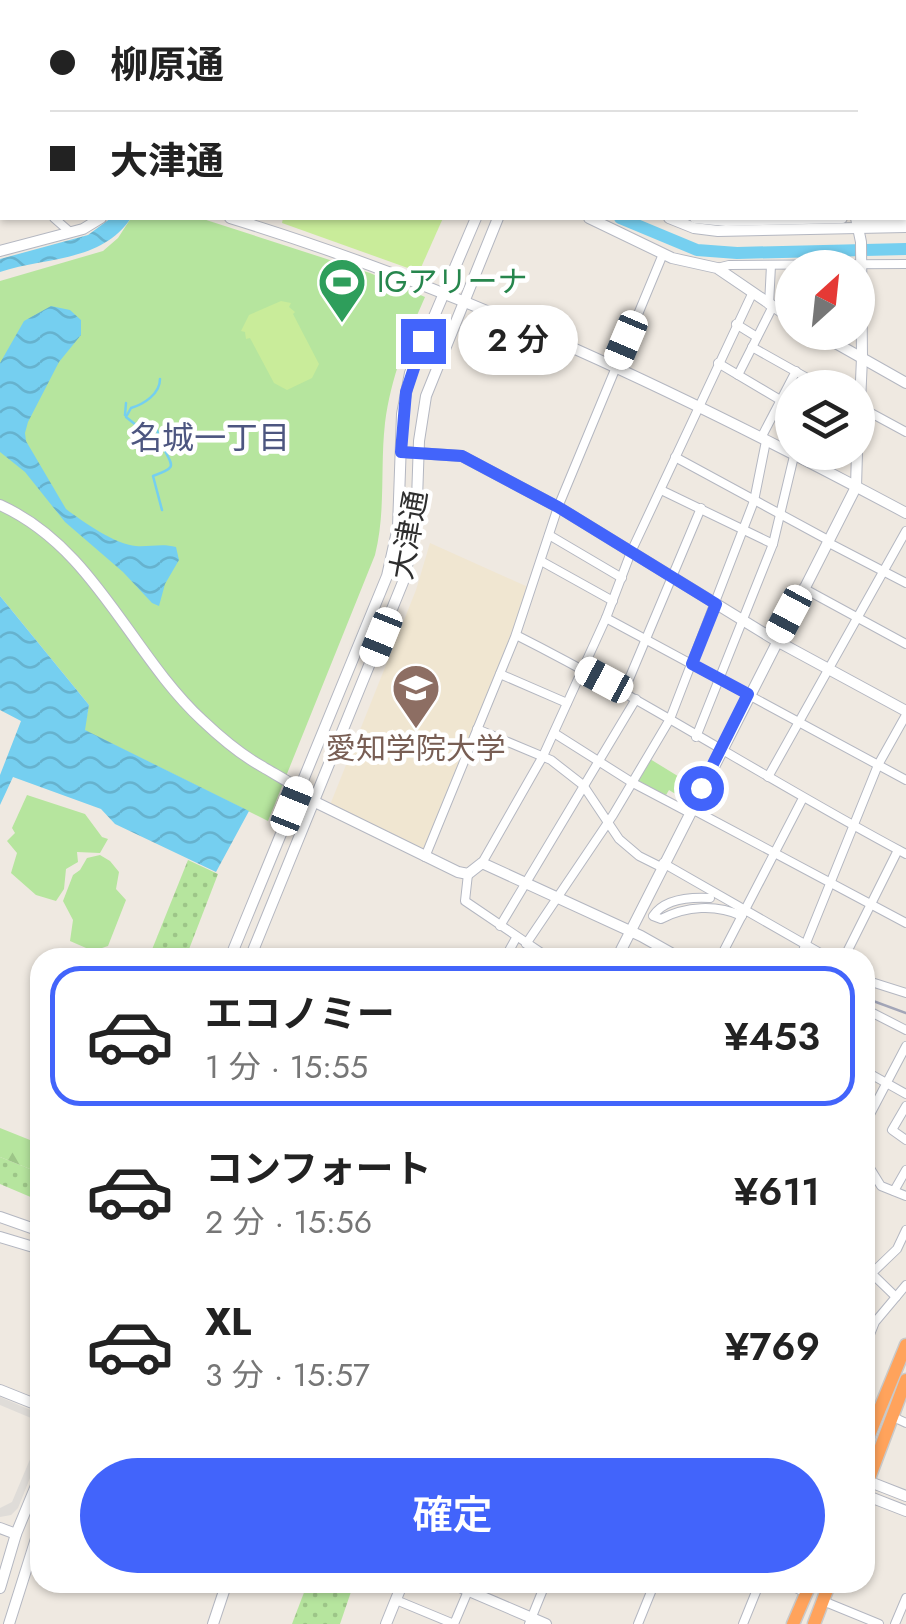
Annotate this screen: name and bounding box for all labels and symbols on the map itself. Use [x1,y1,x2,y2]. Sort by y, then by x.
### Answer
north arrow [775,250,875,350]
sports icon: IGアリーナ [316,256,368,324]
place label: IGアリーナ [377,260,528,303]
callout: 2 分 [458,306,578,376]
car [600,307,652,373]
route end [401,319,446,364]
district label: 名城一丁目 [130,415,290,461]
street label: 大津通 [380,487,437,583]
car [762,580,816,648]
car [356,604,406,670]
car [570,653,638,707]
school or university icon: 愛知学院大学 [390,662,442,730]
place label: 愛知学院大学 [326,727,506,770]
route start [679,766,724,811]
car [267,773,317,839]

